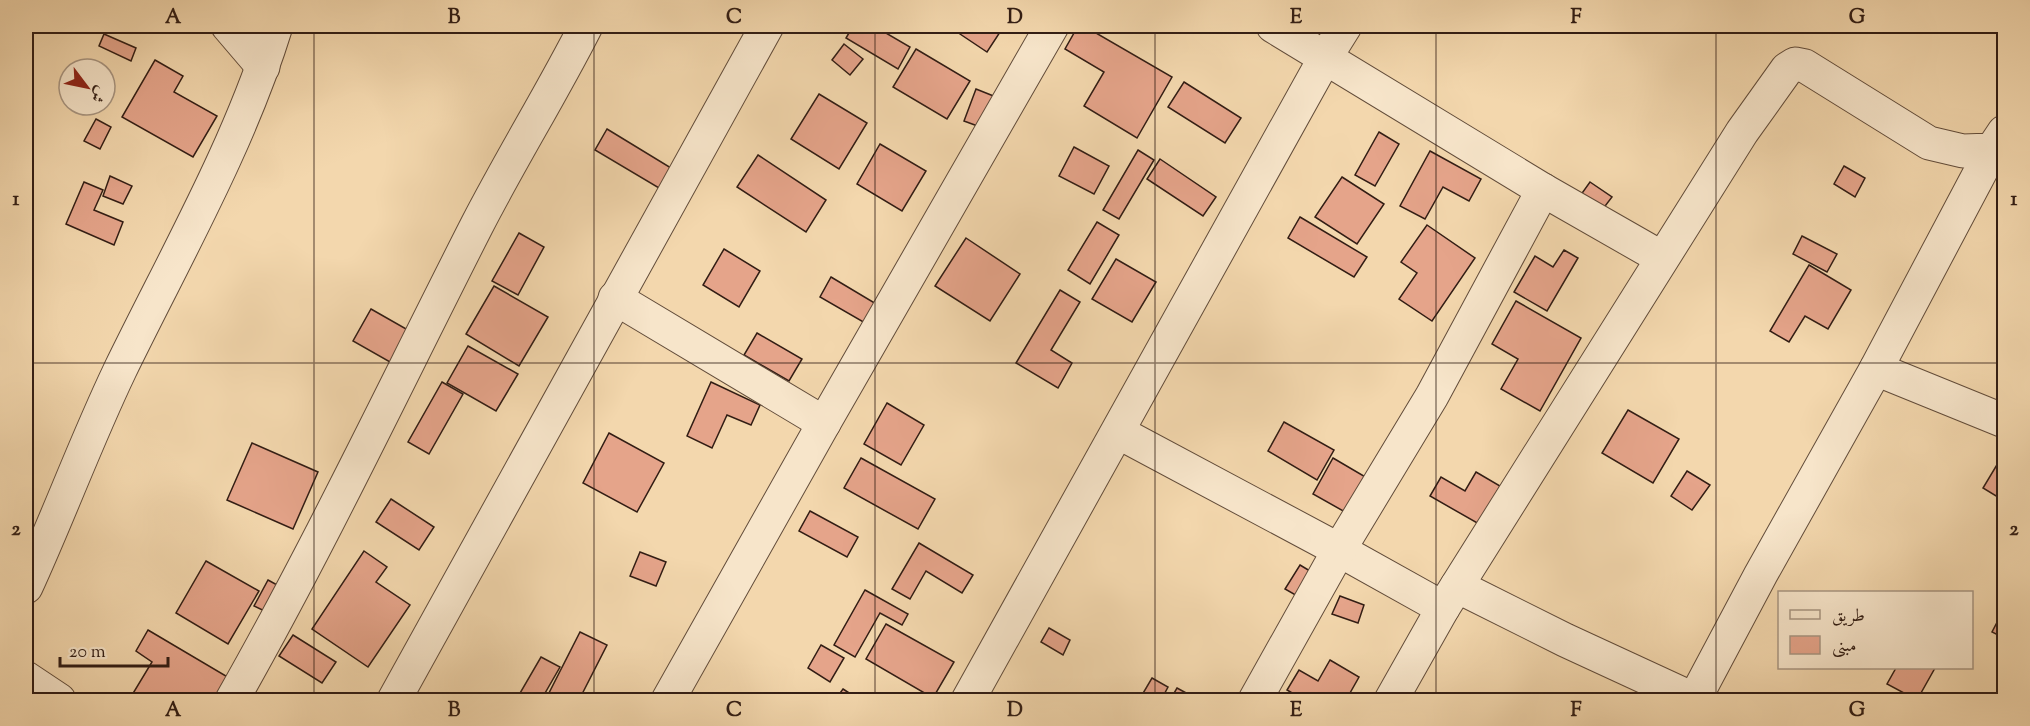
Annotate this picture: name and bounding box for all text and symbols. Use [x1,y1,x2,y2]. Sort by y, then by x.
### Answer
text: A [165,4,182,33]
text: B [448,4,461,33]
text: C [726,4,742,33]
text: D [1007,4,1023,33]
text: E [1290,4,1303,33]
text: F [1570,4,1582,33]
text: G [1849,4,1866,33]
north arrow [57,57,117,117]
text: ش [84,81,112,106]
text: 1 [13,186,20,215]
text: 1 [2011,186,2018,215]
text: 2 [11,516,21,545]
text: 2 [2009,516,2019,545]
legend [1778,591,1973,669]
text: طريق [1832,604,1865,630]
scale bar [60,630,168,668]
text: مبنى [1832,634,1857,660]
text: 20 m [69,640,106,666]
text: A [165,697,182,726]
text: B [448,697,461,726]
text: C [726,697,742,726]
text: D [1007,697,1023,726]
text: E [1290,697,1303,726]
text: F [1570,697,1582,726]
text: G [1849,697,1866,726]

